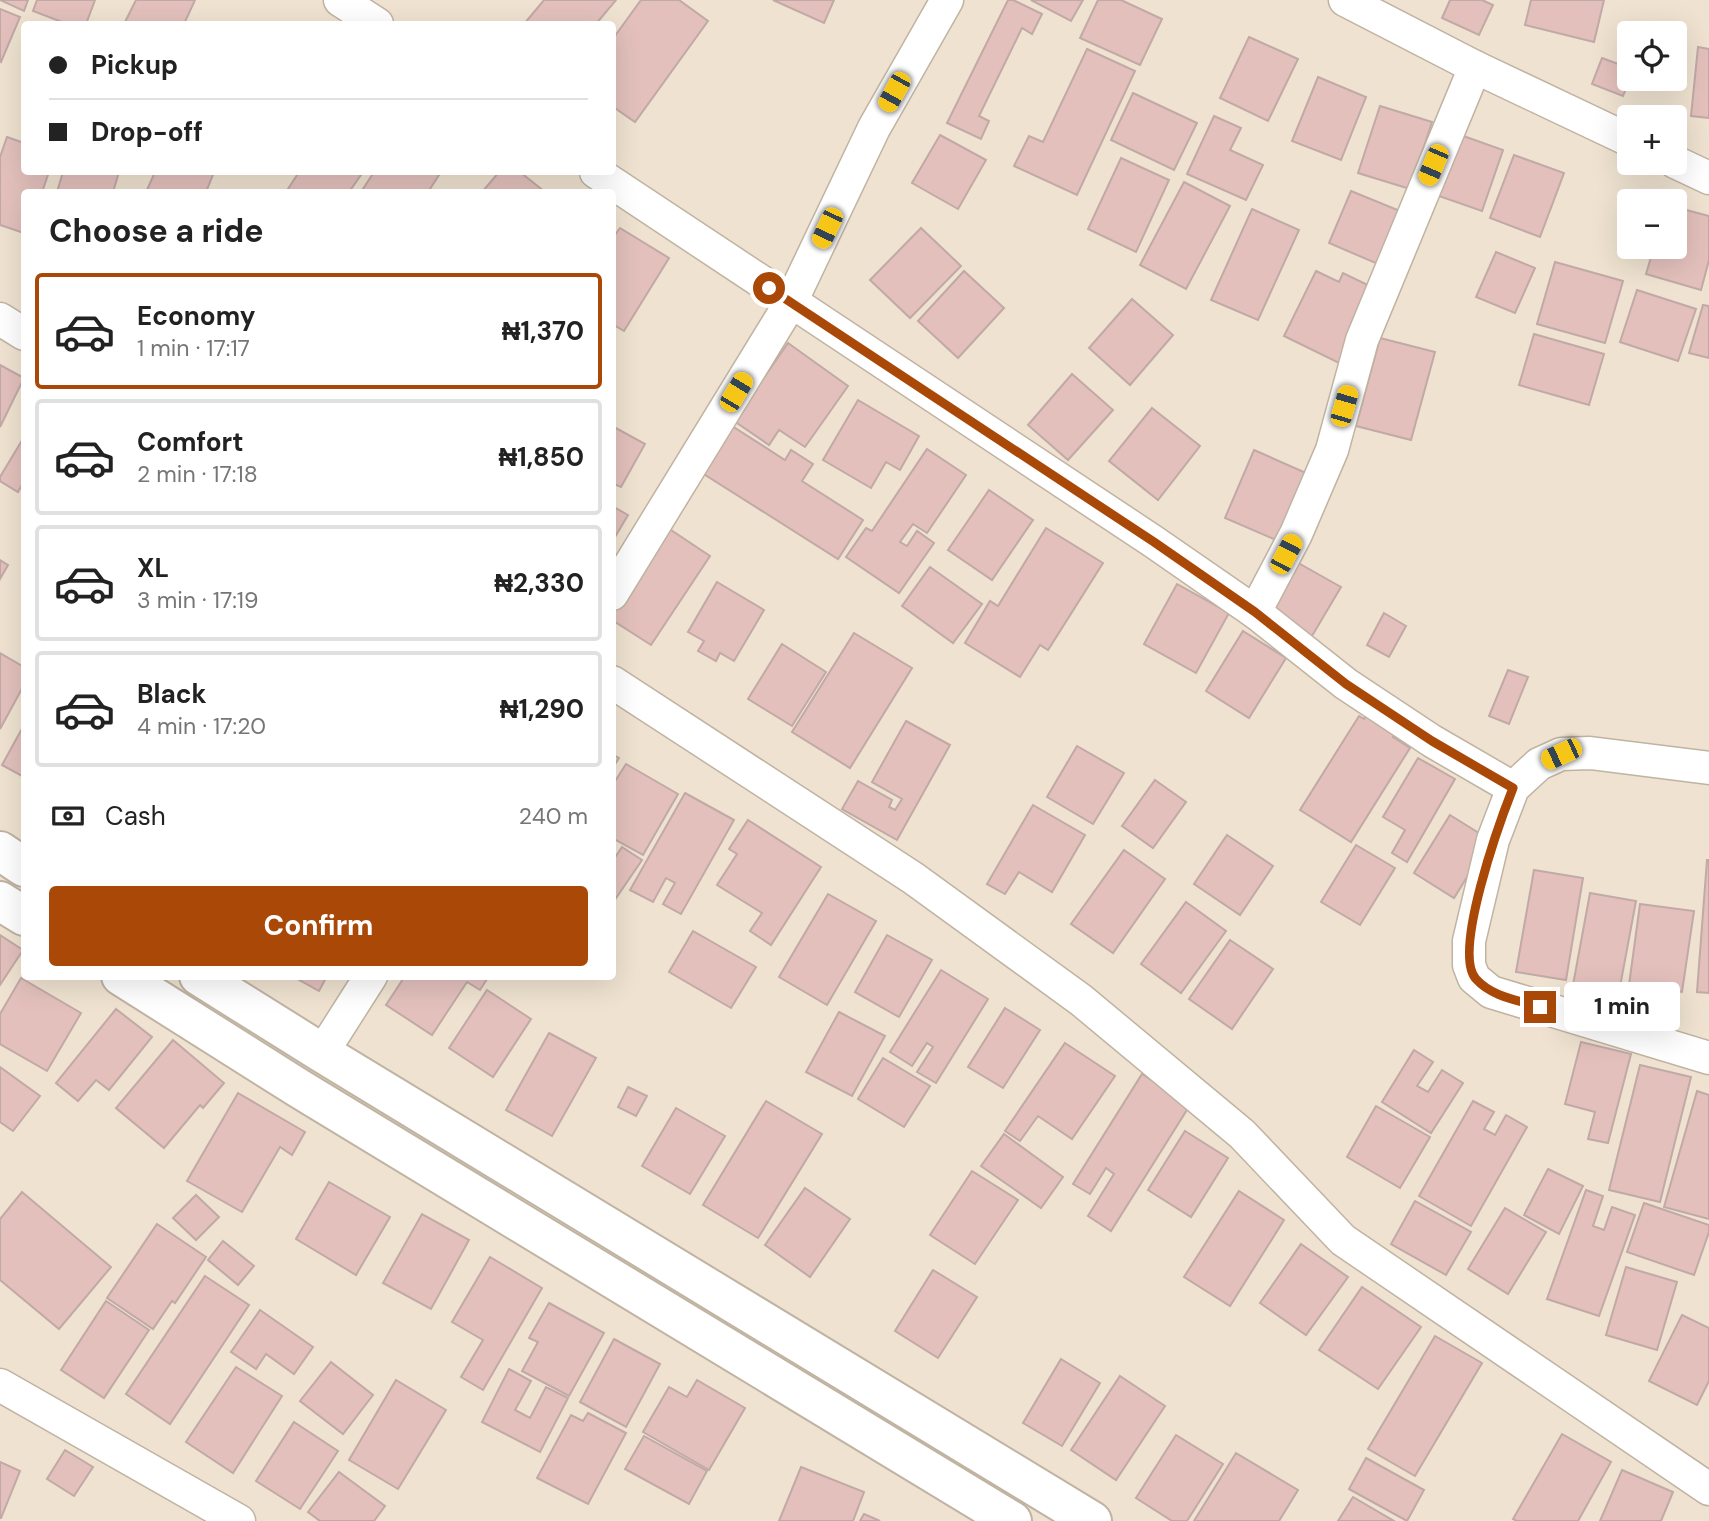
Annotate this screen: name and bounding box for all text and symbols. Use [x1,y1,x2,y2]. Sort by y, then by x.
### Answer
map controls [1617,21,1687,259]
button: locate [1617,21,1687,91]
text: Pickup [91,48,178,82]
car [875,69,914,115]
button: + [1617,105,1687,175]
text: Drop-off [91,115,203,149]
car [1416,142,1451,188]
button: − [1617,189,1687,259]
car [809,205,846,251]
text: Choose a ride [49,210,264,252]
route start [753,272,785,304]
text: Economy [137,299,255,333]
icon: car [53,300,116,363]
text: ₦1,370 [502,314,584,348]
text: 1 min · 17:17 [137,333,250,363]
car [717,369,756,415]
car [1329,383,1360,429]
text: Comfort [137,425,243,459]
icon: car [53,426,116,489]
text: ₦1,850 [498,440,584,474]
text: 2 min · 17:18 [137,459,258,489]
car [1267,531,1306,577]
text: XL [137,551,169,585]
icon: car [53,552,116,615]
text: ₦2,330 [494,566,584,600]
text: 3 min · 17:19 [137,585,258,615]
text: Black [137,677,207,711]
icon: car [53,678,116,741]
text: ₦1,290 [500,692,584,726]
text: 4 min · 17:20 [137,711,266,741]
car [1538,736,1585,772]
icon: cash [49,797,87,835]
text: Cash [105,799,166,833]
text: 240 m [519,801,588,831]
button: Confirm [49,886,588,966]
callout: 1 min [1564,982,1680,1032]
route end [1524,991,1556,1023]
text: 1 min [1594,991,1650,1021]

